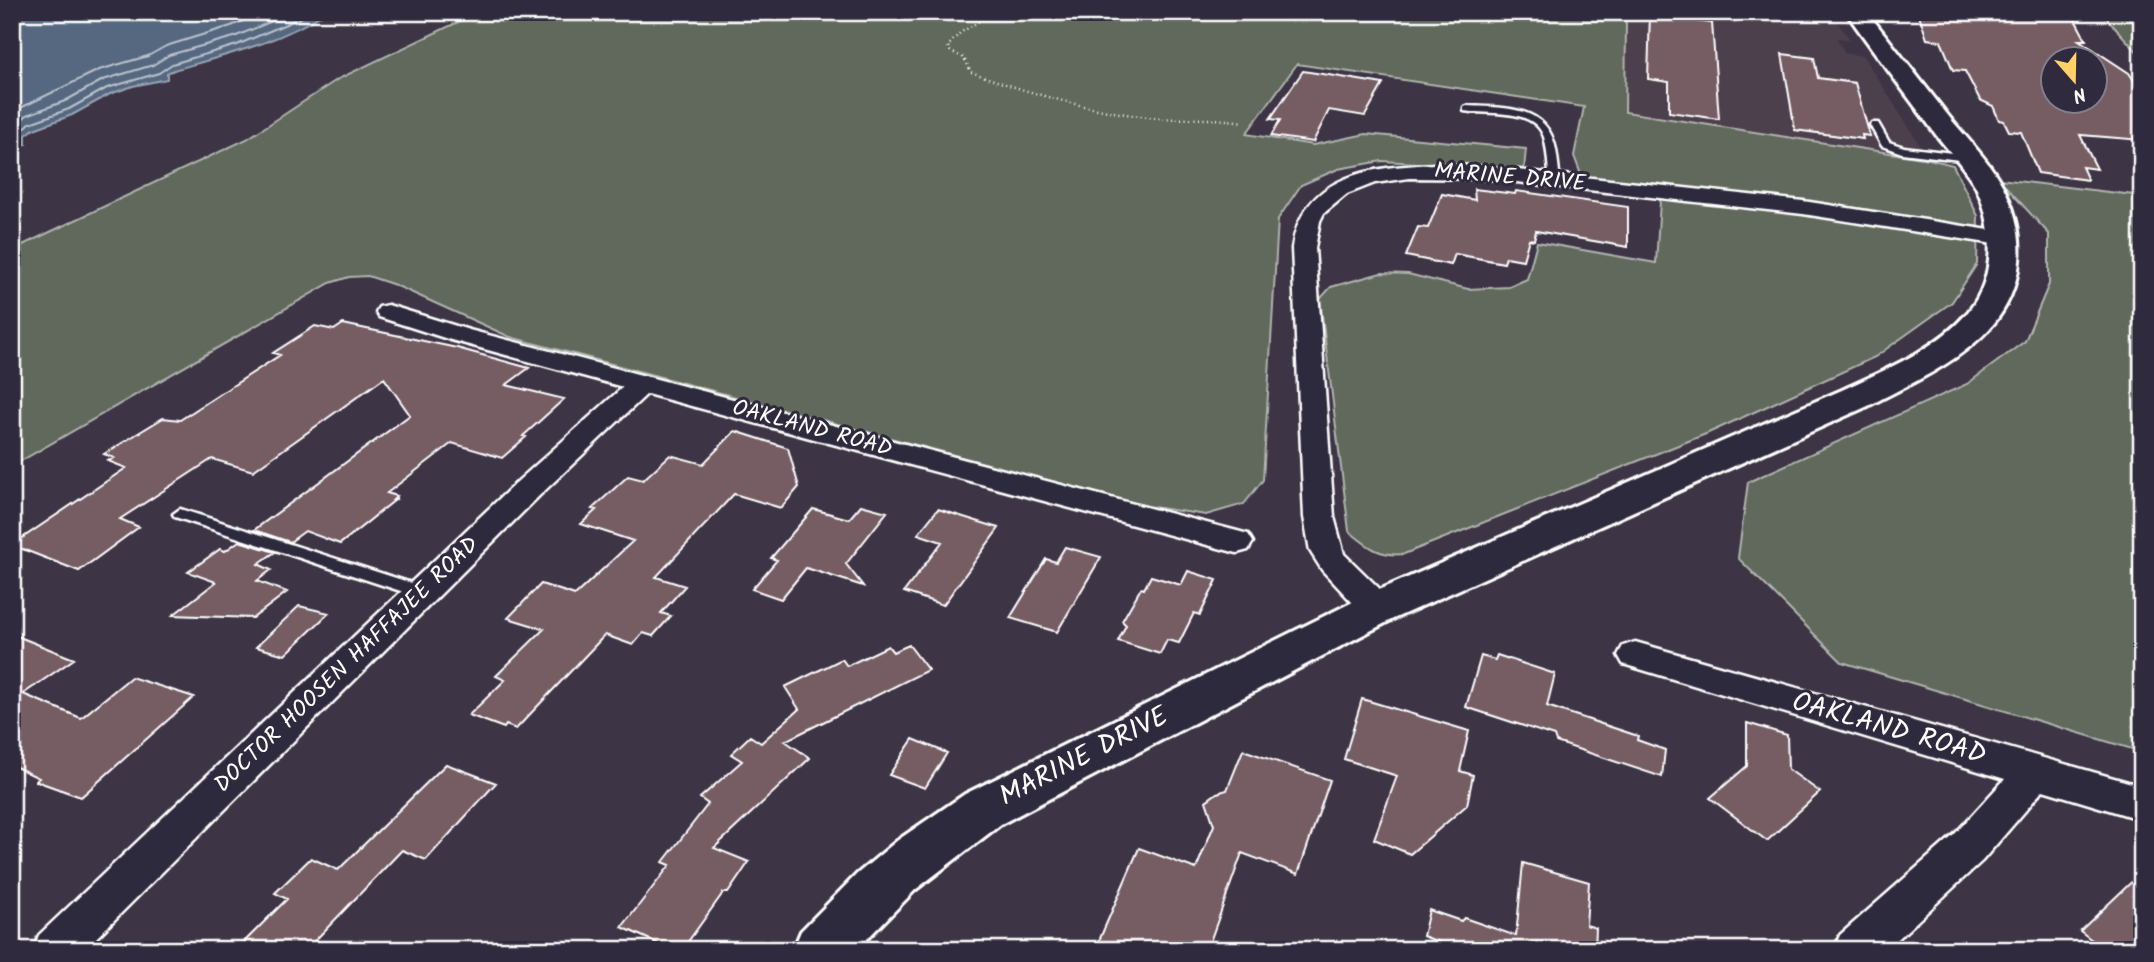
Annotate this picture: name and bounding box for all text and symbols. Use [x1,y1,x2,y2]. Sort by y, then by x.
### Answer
north arrow [2038,46,2108,116]
text: N [2068,78,2090,110]
street label: MARINE DRIVE [1433,153,1588,203]
street label: OAKLAND ROAD [728,390,896,468]
street label: DOCTOR HOOSEN HAFFAJEE ROAD [206,528,488,802]
street label: OAKLAND ROAD [1787,680,1991,778]
street label: MARINE DRIVE [991,695,1177,819]

